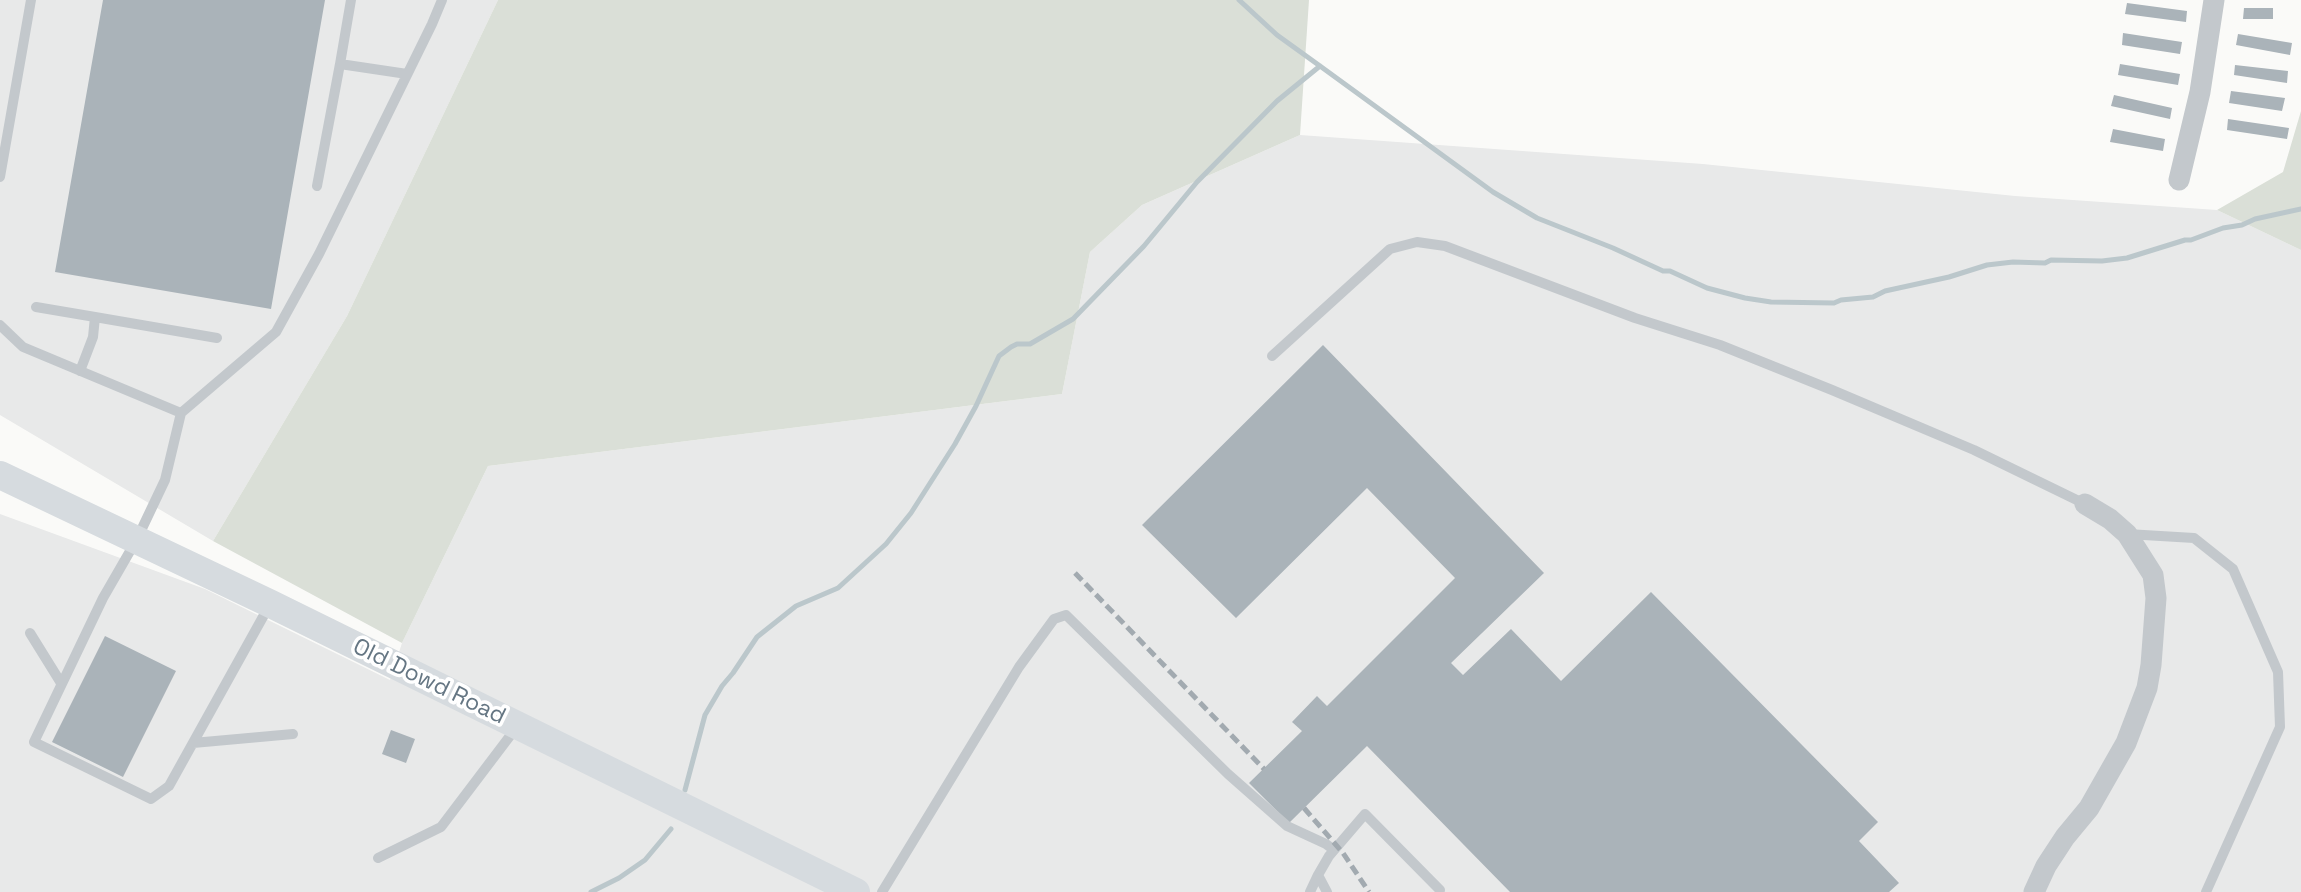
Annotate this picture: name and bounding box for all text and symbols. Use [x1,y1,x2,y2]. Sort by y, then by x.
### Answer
street label: Old Dowd Road [348,633,510,731]

